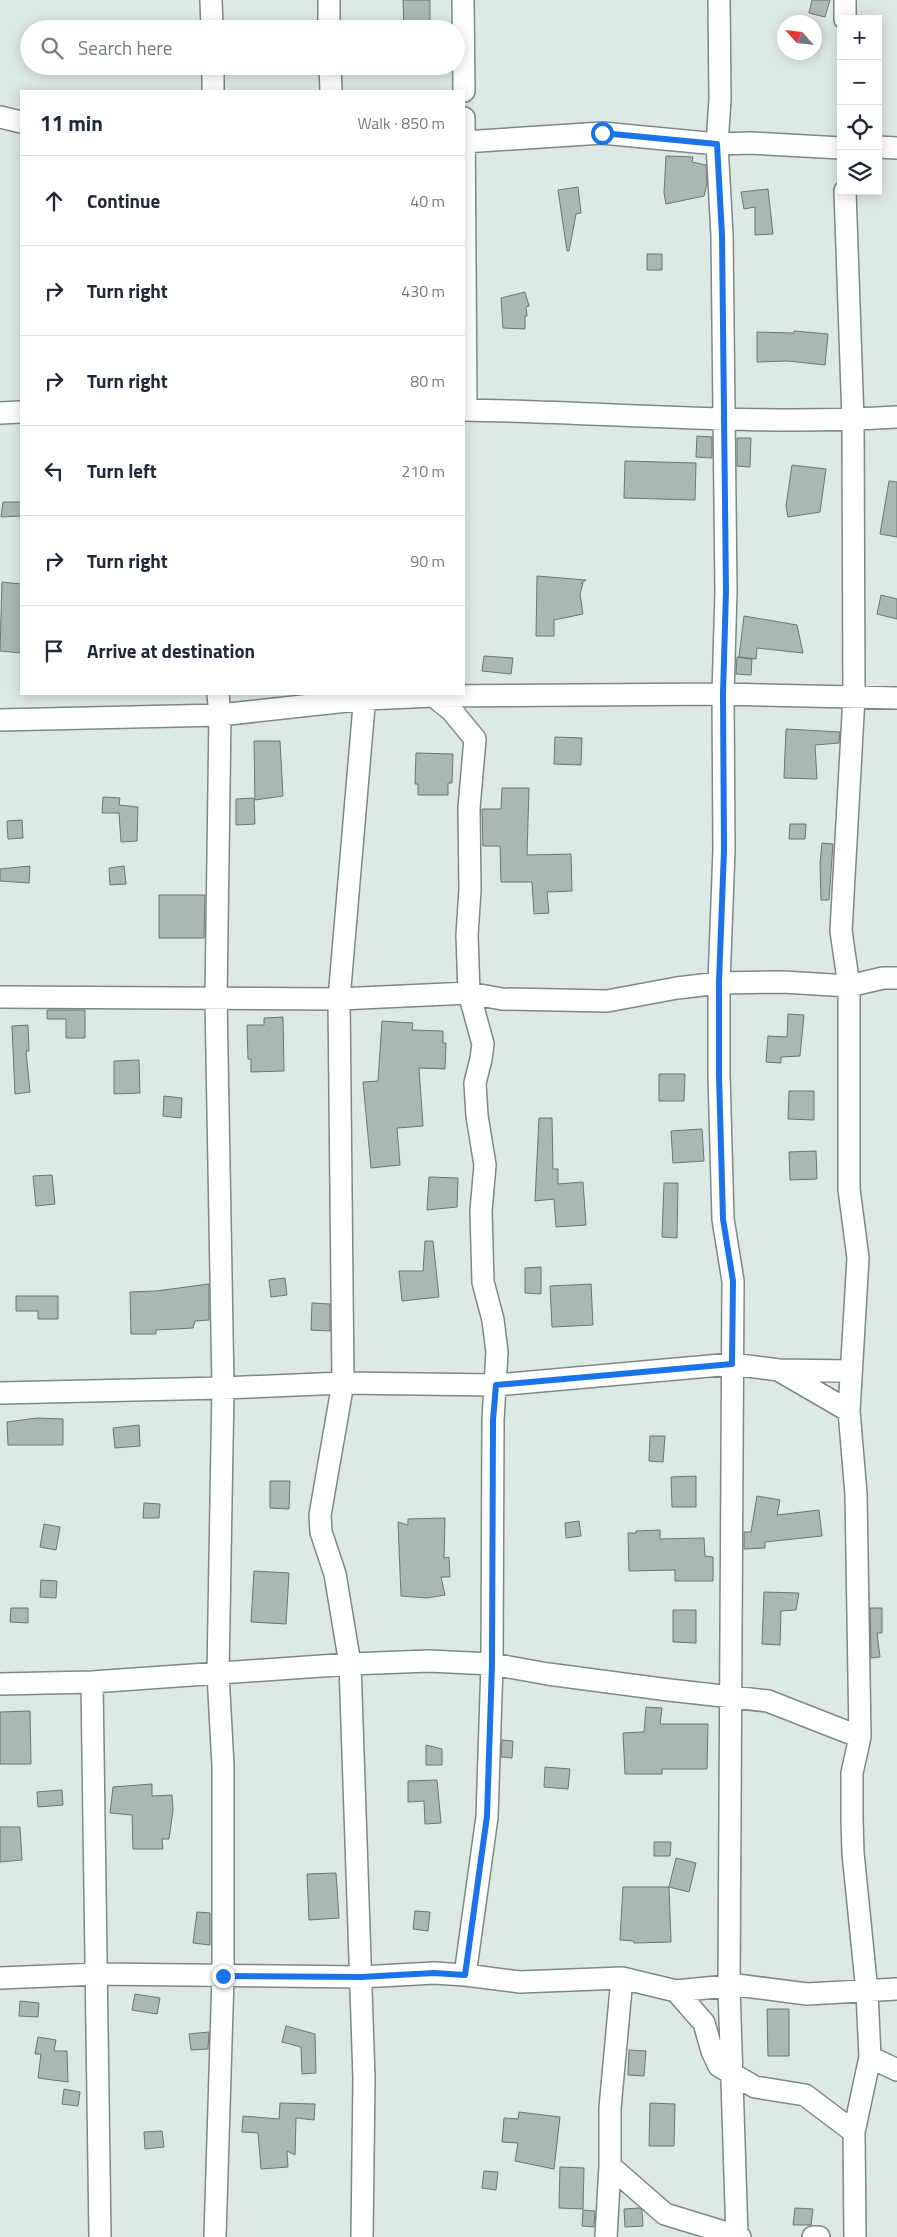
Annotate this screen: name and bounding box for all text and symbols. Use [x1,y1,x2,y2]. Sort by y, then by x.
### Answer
north arrow [777,15,822,60]
map controls [837,15,882,195]
button: + [837,15,882,60]
search box [20,20,465,75]
text: Search here [78,33,172,62]
icon: search [38,34,66,62]
button: − [837,60,882,105]
button: locate [837,105,882,150]
text: 11 min [40,107,103,139]
text: Walk · 850 m [357,111,445,135]
route start [591,122,614,145]
button: layers [837,150,882,195]
text: Continue [87,186,160,215]
icon: ahead [40,187,68,215]
text: 40 m [410,189,445,213]
text: Turn right [87,276,168,305]
icon: right [40,277,68,305]
text: 430 m [401,279,445,303]
text: Turn right [87,366,168,395]
icon: right [40,367,68,395]
text: 80 m [410,369,445,393]
text: Turn left [87,456,157,485]
icon: left [40,457,68,485]
text: 210 m [401,459,445,483]
text: Turn right [87,546,168,575]
icon: right [40,547,68,575]
text: 90 m [410,549,445,573]
text: Arrive at destination [87,636,255,665]
icon: arrive [40,637,68,665]
route end [212,1965,235,1988]

